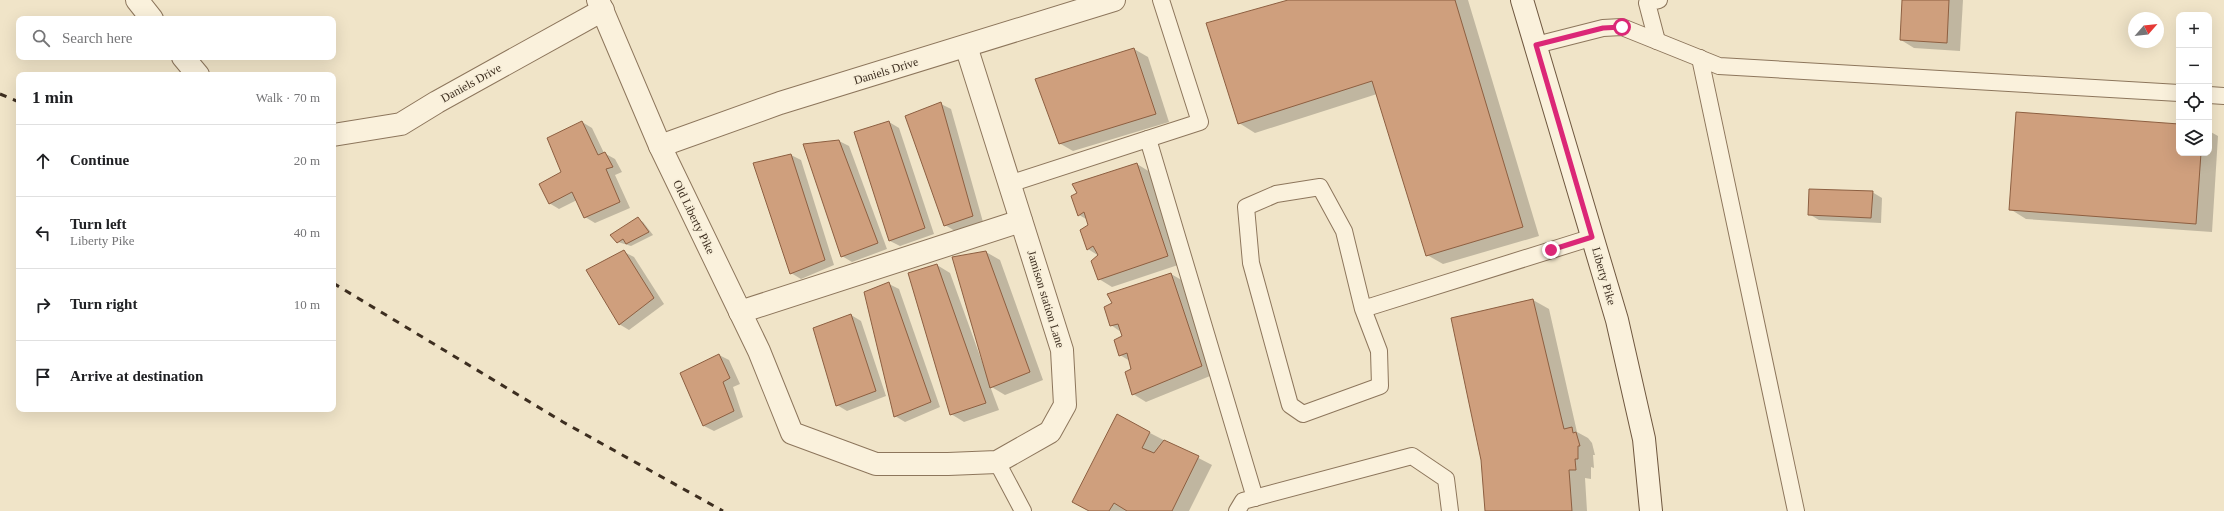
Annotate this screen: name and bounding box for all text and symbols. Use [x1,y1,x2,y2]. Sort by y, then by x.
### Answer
north arrow [2128,12,2164,48]
map controls [2176,12,2212,156]
button: + [2176,12,2212,48]
search box [16,16,336,60]
route start [1613,18,1631,36]
icon: search [30,27,52,49]
text: Search here [62,30,132,46]
button: − [2176,48,2212,84]
street label: Daniels Drive [852,55,920,87]
street label: Daniels Drive [438,61,504,105]
button: locate [2176,84,2212,120]
text: 1 min [32,88,73,107]
text: Walk · 70 m [256,90,320,105]
button: layers [2176,120,2212,156]
icon: ahead [32,150,54,172]
text: Continue [70,152,129,168]
text: 20 m [294,153,320,168]
street label: Old Liberty Pike [670,178,718,256]
text: Turn left [70,216,127,232]
icon: left [32,222,54,244]
text: 40 m [294,225,320,240]
text: Liberty Pike [70,233,135,248]
route end [1542,241,1560,259]
street label: Liberty Pike [1589,245,1619,307]
street label: Jamison station Lane [1024,249,1068,349]
icon: right [32,294,54,316]
text: Turn right [70,296,137,312]
text: 10 m [294,297,320,312]
icon: arrive [32,366,54,388]
text: Arrive at destination [70,368,203,384]

